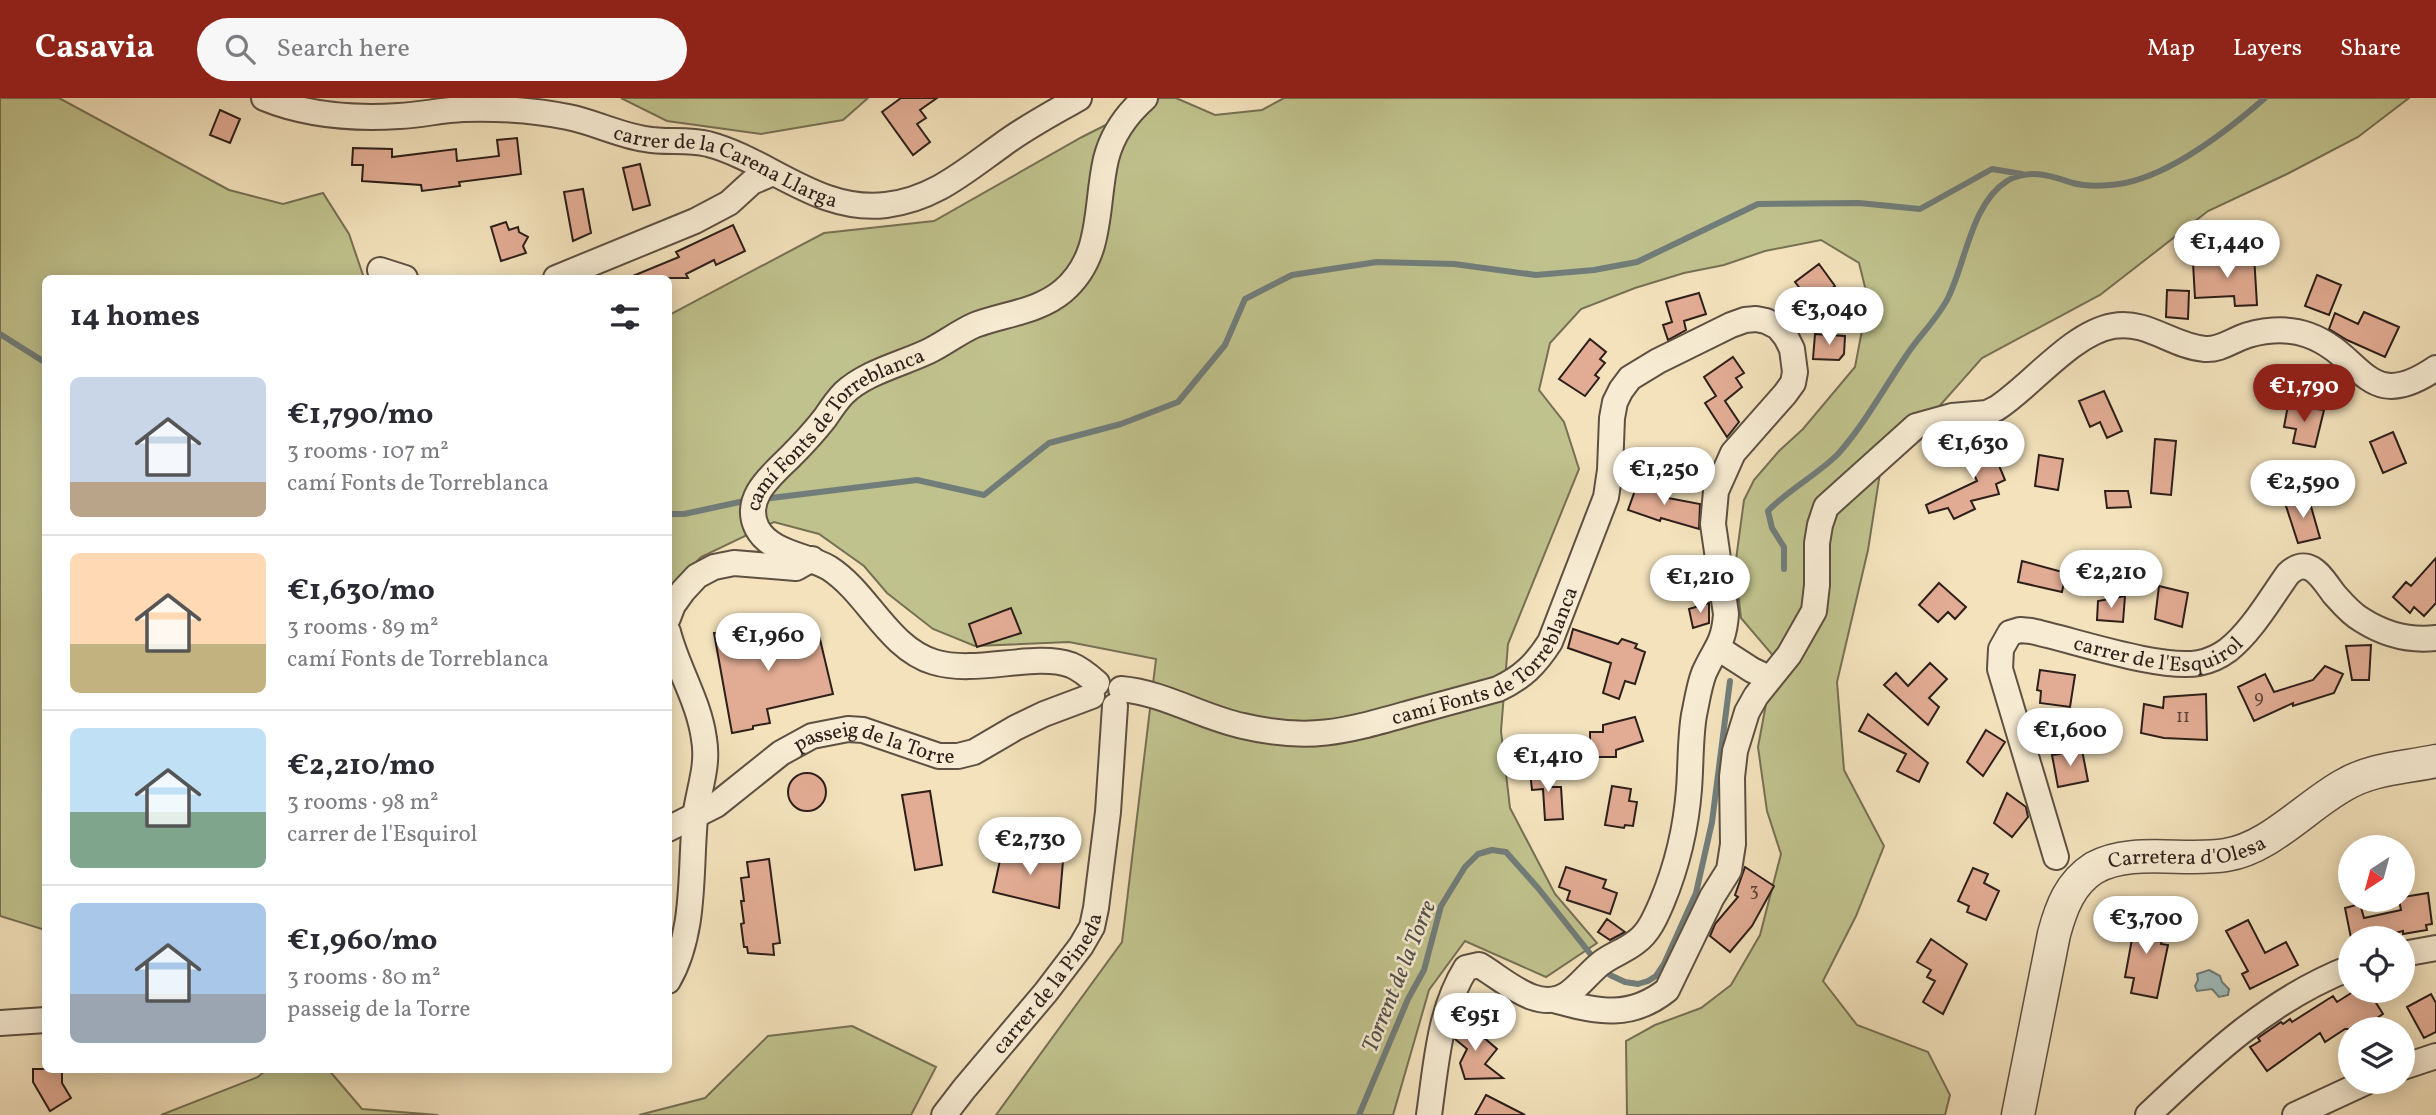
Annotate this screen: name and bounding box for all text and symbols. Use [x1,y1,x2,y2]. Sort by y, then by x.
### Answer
search box [197,18,687,81]
text: Casavia [35,26,155,72]
icon: search [221,30,259,68]
text: Search here [277,31,410,67]
text: Map [2147,32,2195,66]
text: Layers [2233,32,2302,66]
text: Share [2340,32,2401,66]
street label: carrer de la Carena Llarga [610,119,841,216]
pin: €1,440 [2170,220,2284,280]
text: €1,440 [2190,227,2264,259]
pin: €3,040 [1772,288,1886,347]
text: €3,040 [1791,294,1867,326]
text: 14 homes [70,296,200,338]
icon: filters [606,298,644,336]
street label: camí Fonts de Torreblanca [740,342,929,513]
pin: €1,790 [2247,364,2361,424]
text: €1,790 [2269,371,2339,403]
text: €1,790/mo [287,394,433,436]
icon: home [126,405,210,489]
pin: €1,630 [1916,422,2030,481]
text: €1,630 [1938,428,2008,460]
text: 3 rooms · 107 m² [287,436,449,468]
pin: €1,250 [1607,448,1721,507]
text: €1,250 [1629,454,1699,486]
pin: €2,590 [2246,460,2360,520]
text: €2,590 [2266,467,2340,499]
text: camí Fonts de Torreblanca [287,468,549,500]
pin: €2,210 [2054,550,2168,610]
pin: €1,210 [1643,556,1757,615]
text: €2,210 [2076,557,2146,589]
text: €1,210 [1666,562,1734,594]
text: €1,630/mo [287,570,435,612]
icon: home [126,581,210,665]
street label: camí Fonts de Torreblanca [1388,583,1586,734]
text: 3 rooms · 89 m² [287,612,439,644]
pin: €1,960 [711,614,825,673]
street label: carrer de l'Esquirol [2068,619,2242,651]
text: €1,960 [732,620,804,652]
text: carrer de l'Esquirol [2070,630,2250,680]
text: camí Fonts de Torreblanca [287,644,549,676]
house number: 9 [2254,686,2264,711]
house number: 11 [2176,705,2190,730]
pin: €1,600 [2013,708,2127,768]
text: €1,600 [2033,715,2107,747]
street label: passeig de la Torre [788,716,955,772]
pin: €1,410 [1491,734,1605,794]
text: €1,410 [1513,741,1583,773]
text: €2,210/mo [287,745,435,787]
icon: home [126,756,210,840]
text: 3 rooms · 98 m² [287,787,439,819]
pin: €2,730 [973,818,1087,877]
text: carrer de l'Esquirol [287,819,477,851]
text: €2,730 [994,824,1066,856]
street label: Carretera d'Olesa [2105,829,2272,877]
north arrow [2338,835,2415,912]
map controls [2338,835,2415,1094]
house number: 3 [1749,879,1759,904]
water label: Torrent de la Torre [1355,895,1445,1058]
pin: €3,700 [2089,896,2203,956]
text: €3,700 [2109,903,2183,935]
street label: carrer de la Pineda [986,911,1111,1061]
text: €1,960/mo [287,920,437,962]
button: locate [2338,926,2415,1003]
icon: home [126,931,210,1015]
text: 3 rooms · 80 m² [287,962,440,994]
pin: €951 [1434,993,1516,1053]
text: passeig de la Torre [287,994,470,1026]
text: €951 [1450,1000,1500,1032]
button: layers [2338,1017,2415,1094]

